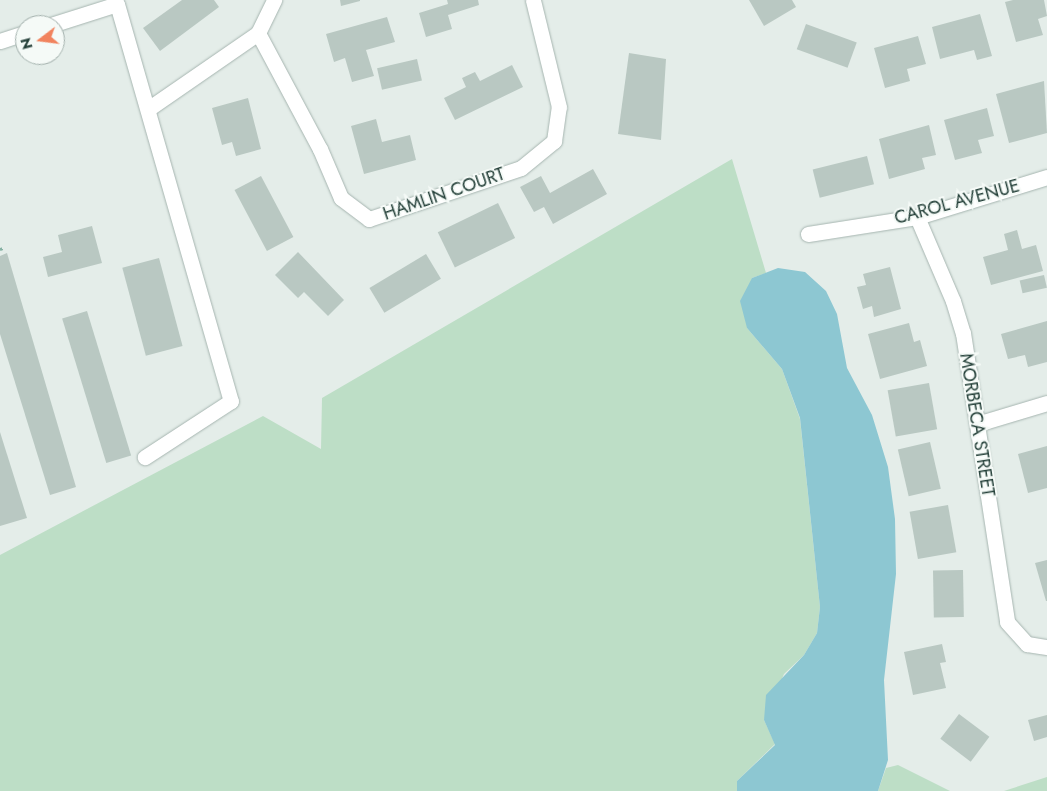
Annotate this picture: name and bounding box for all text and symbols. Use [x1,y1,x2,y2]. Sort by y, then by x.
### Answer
north arrow [15,15,65,65]
text: N [15,36,38,52]
street label: HAMLIN COURT [380,163,508,225]
street label: CAROL AVENUE [892,175,1022,229]
street label: MORBECA STREET [955,352,999,498]

